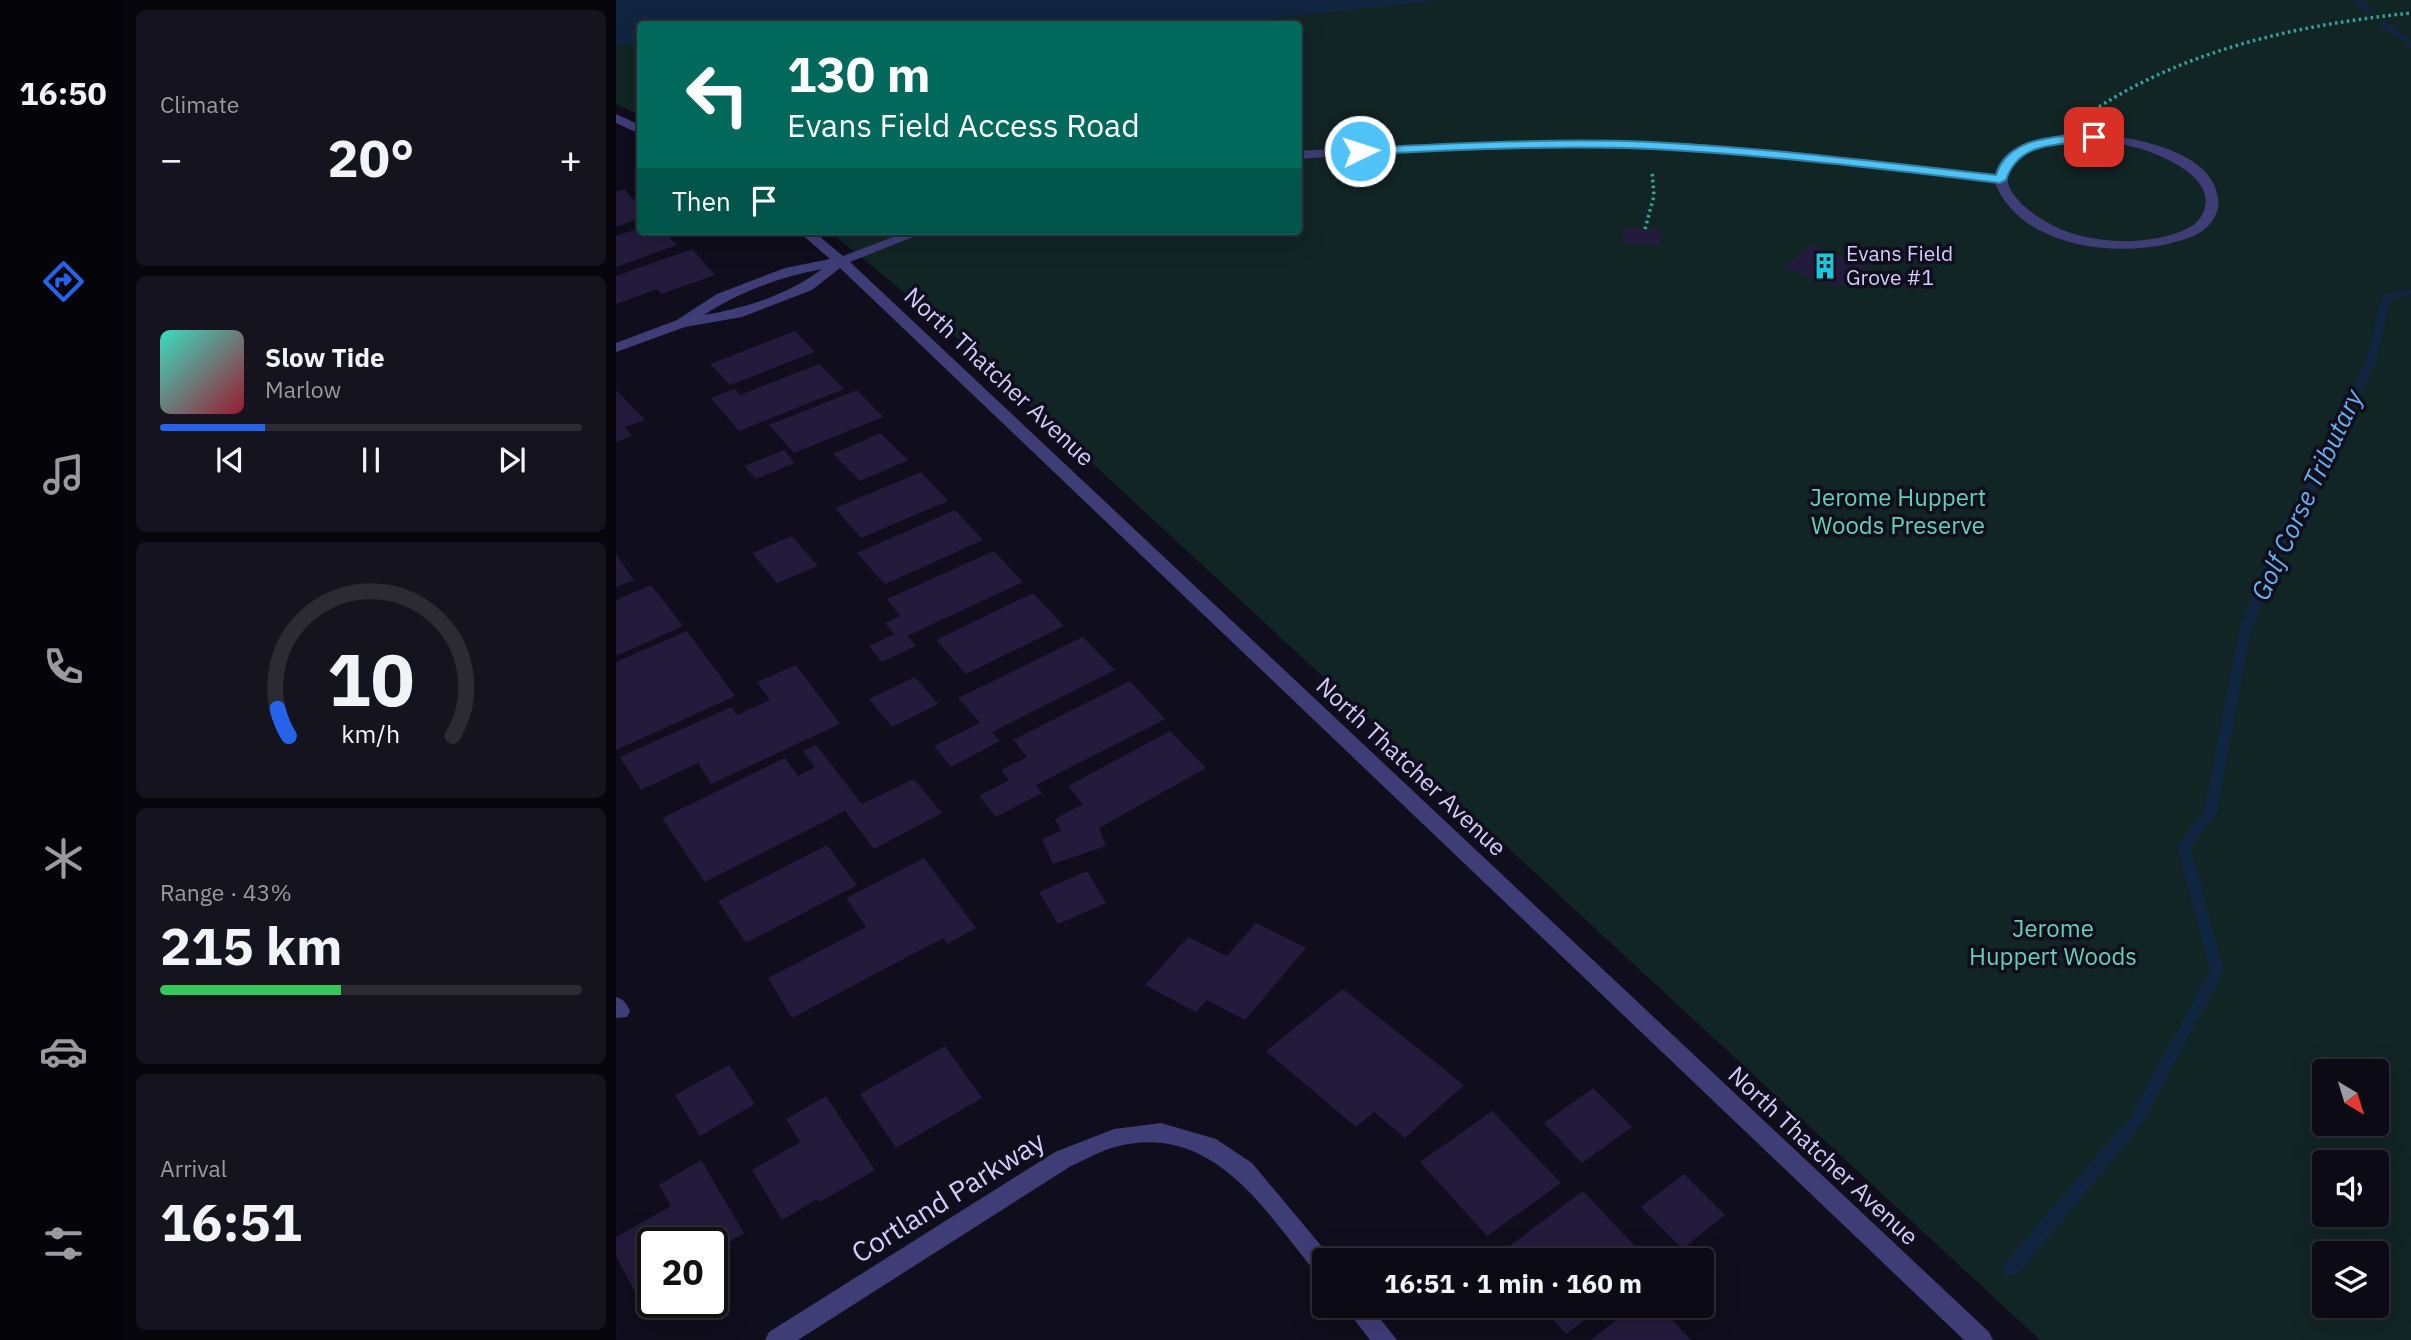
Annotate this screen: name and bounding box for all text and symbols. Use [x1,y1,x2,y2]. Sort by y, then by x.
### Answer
text: 130 m [787,42,931,105]
icon: left [672,49,763,140]
text: 16:50 [19,72,107,114]
text: Climate [160,89,239,119]
text: Evans Field Access Road [787,104,1140,146]
pin [2064,107,2124,167]
position arrow [1323,114,1397,188]
icon: arrive [2075,118,2113,156]
text: 20° [328,124,414,191]
text: − [160,134,183,183]
text: + [559,134,582,183]
icon: arrive [745,182,783,220]
text: Then [672,184,731,218]
place label: Evans Field Grove #1 [1846,239,1953,291]
building icon: Evans Field Grove #1 [1810,251,1840,281]
icon: directions [39,257,88,306]
street label: North Thatcher Avenue [898,280,1102,473]
text: Slow Tide [265,340,385,374]
text: Marlow [265,374,341,404]
water label: Golf Corse Tributary [2242,383,2370,605]
icon: previous [211,441,249,479]
icon: pause [352,441,390,479]
icon: next [493,441,531,479]
icon: music [39,450,88,499]
park label: Jerome Huppert Woods Preserve [1810,481,1986,541]
text: 10 [327,631,415,726]
icon: phone [39,642,88,691]
street label: North Thatcher Avenue [1310,670,1514,863]
text: km/h [342,717,400,750]
icon: climate [39,834,88,883]
text: Range · 43% [160,877,292,907]
text: 215 km [160,912,342,979]
park label: Jerome Huppert Woods [1969,912,2137,972]
icon: car [39,1027,88,1076]
street label: North Thatcher Avenue [1722,1059,1926,1252]
north arrow [2312,1059,2389,1136]
map controls [2312,1059,2389,1318]
street label: Cortland Parkway [844,1122,1051,1271]
button: sound [2312,1150,2389,1227]
text: Arrival [160,1153,227,1183]
text: 16:51 [160,1188,302,1255]
icon: filters [39,1219,88,1268]
speed limit sign: 20 [637,1227,728,1318]
button: layers [2312,1241,2389,1318]
text: 16:51 · 1 min · 160 m [1384,1266,1642,1300]

